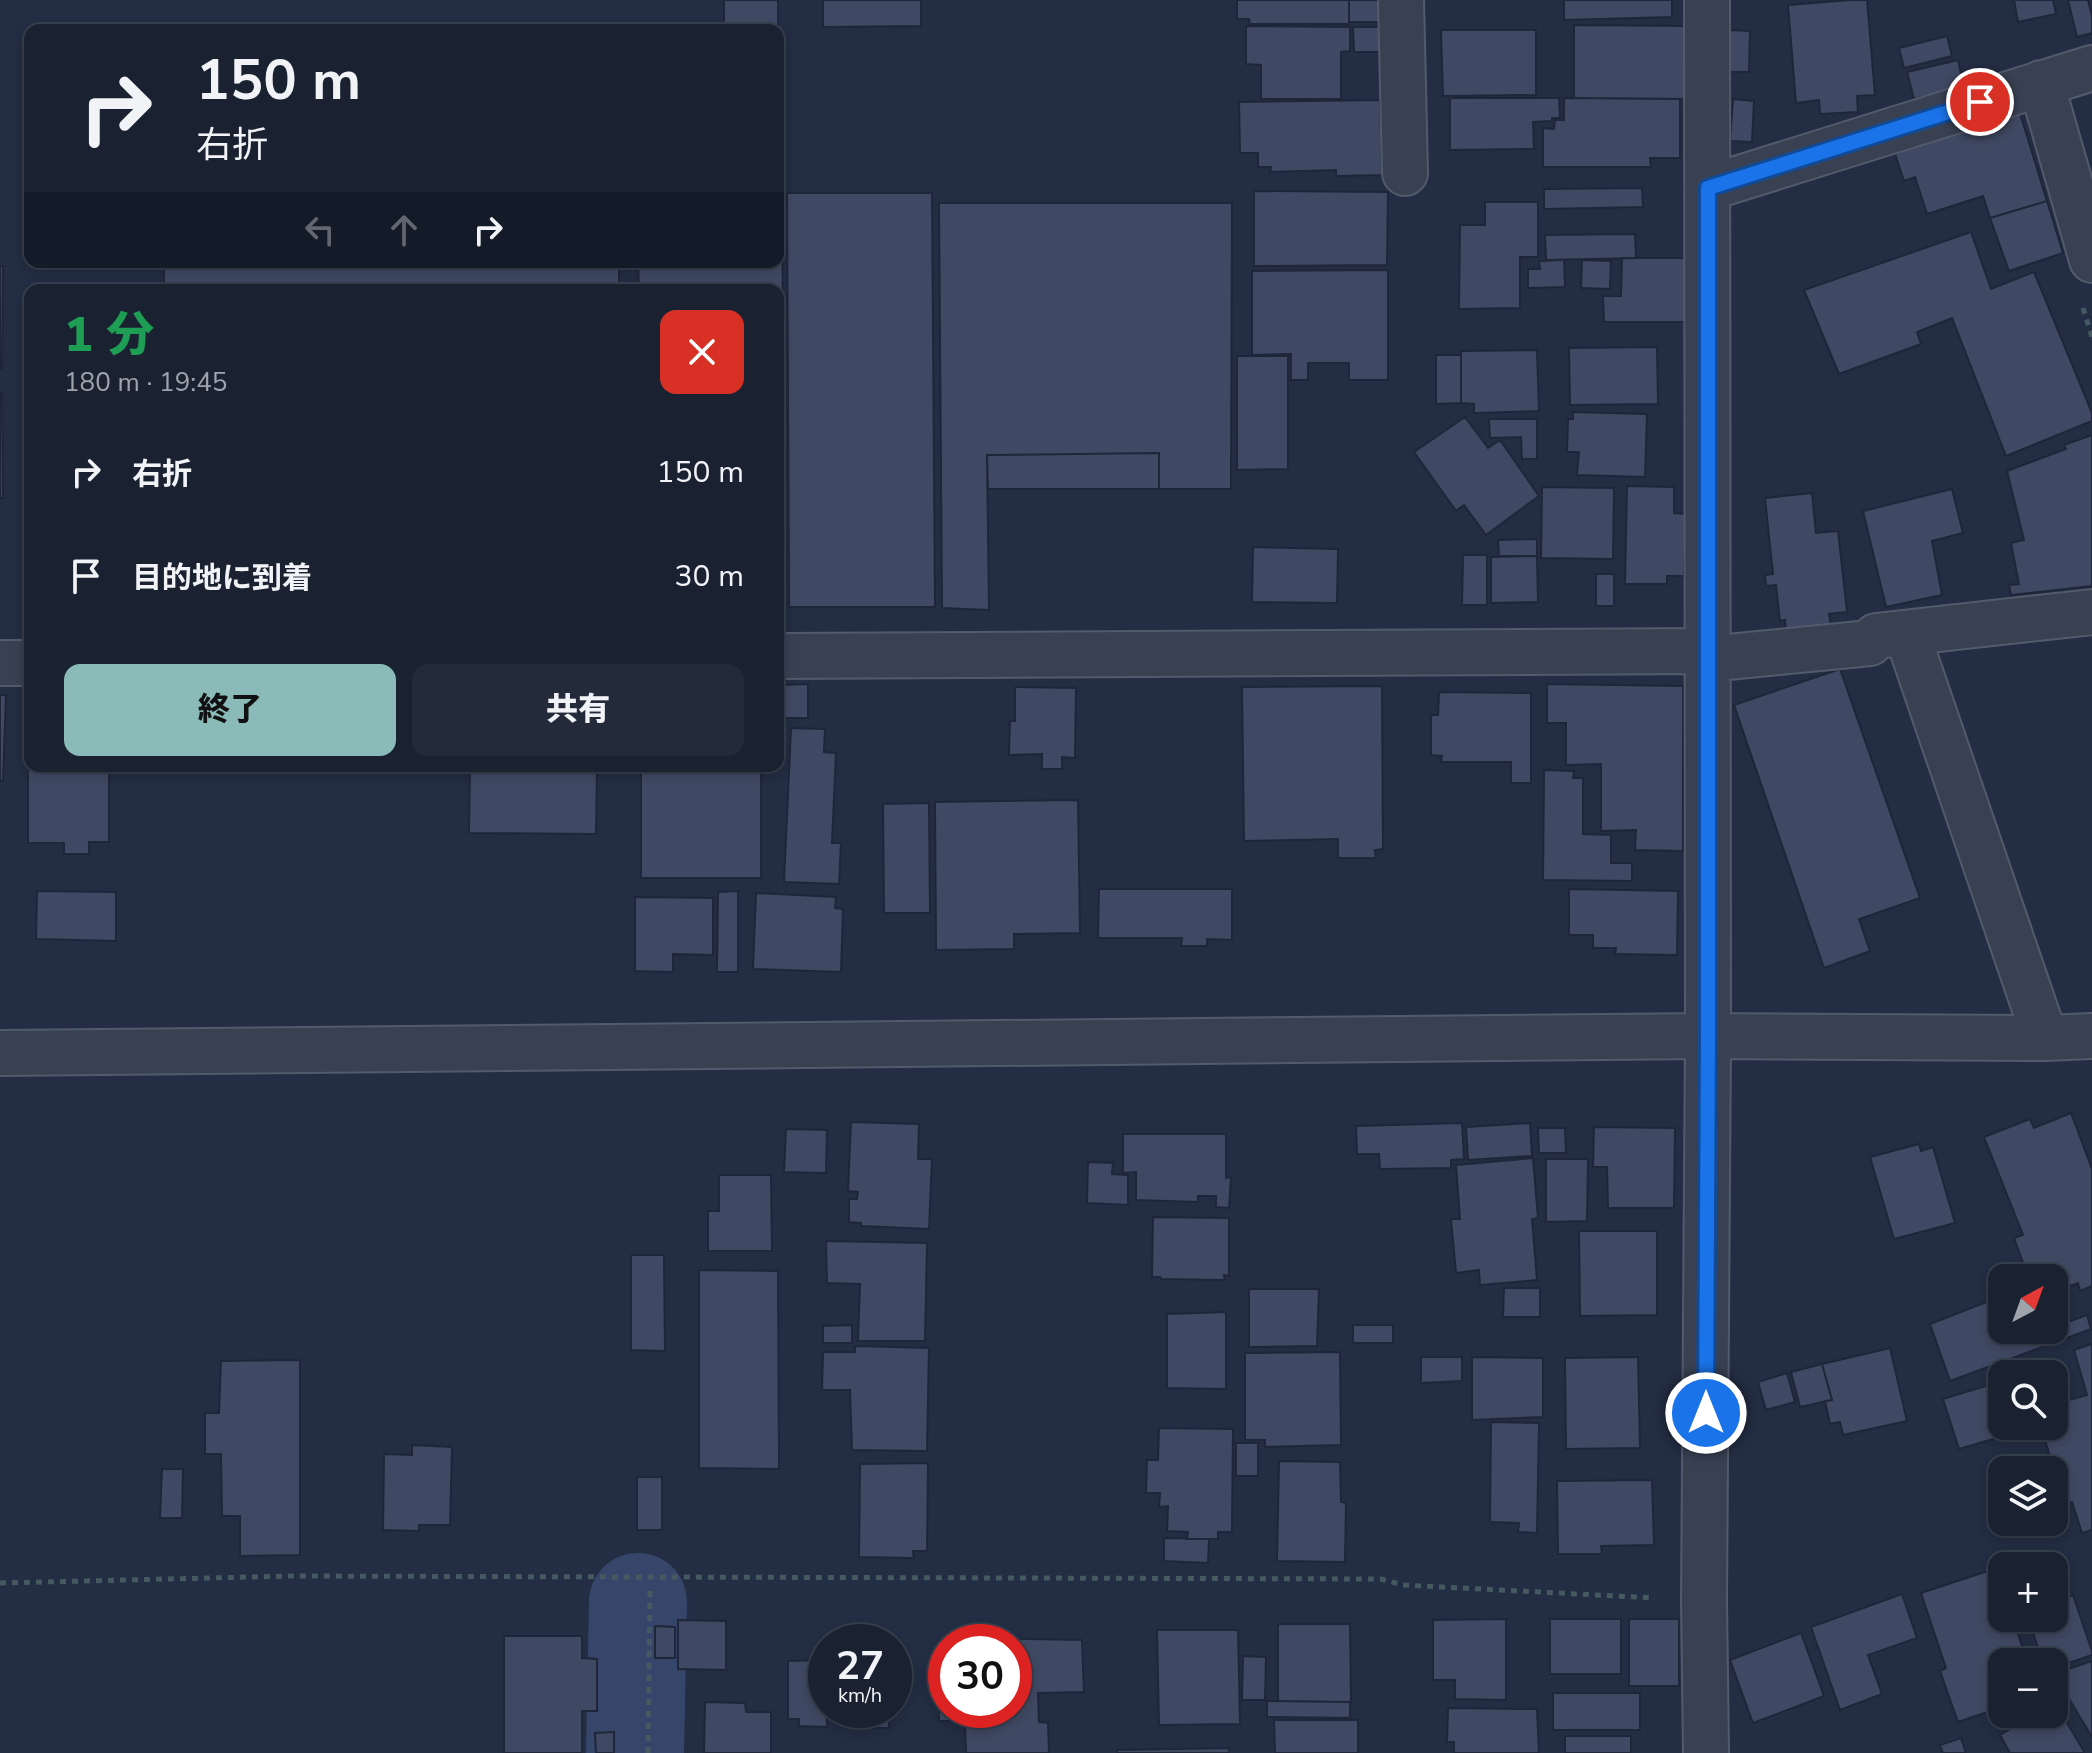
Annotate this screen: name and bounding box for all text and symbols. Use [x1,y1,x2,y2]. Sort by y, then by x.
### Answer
text: 150 m [196,42,361,119]
icon: right [64,56,168,160]
pin [1946,68,2014,136]
icon: arrive [1958,80,2002,124]
text: 右折 [196,121,268,170]
icon: left [298,208,342,252]
icon: ahead [382,208,426,252]
icon: right [466,208,510,252]
text: 1 分 [64,302,154,368]
button: close [660,310,744,394]
text: 180 m · 19:45 [64,365,227,400]
icon: right [64,450,108,494]
text: 150 m [657,452,744,493]
text: 右折 [132,454,192,495]
icon: arrive [64,554,108,598]
text: 30 m [675,556,744,597]
text: 目的地に到着 [132,558,312,599]
button: 終了 [64,664,396,756]
button: 共有 [412,664,744,756]
north arrow [1988,1264,2068,1344]
map controls [1988,1264,2068,1728]
button: search [1988,1360,2068,1440]
position arrow [1664,1371,1748,1455]
button: layers [1988,1456,2068,1536]
button: + [1988,1552,2068,1632]
speed limit sign: 30 [928,1624,1032,1728]
text: 27 [836,1639,884,1693]
button: − [1988,1648,2068,1728]
text: km/h [838,1682,882,1709]

